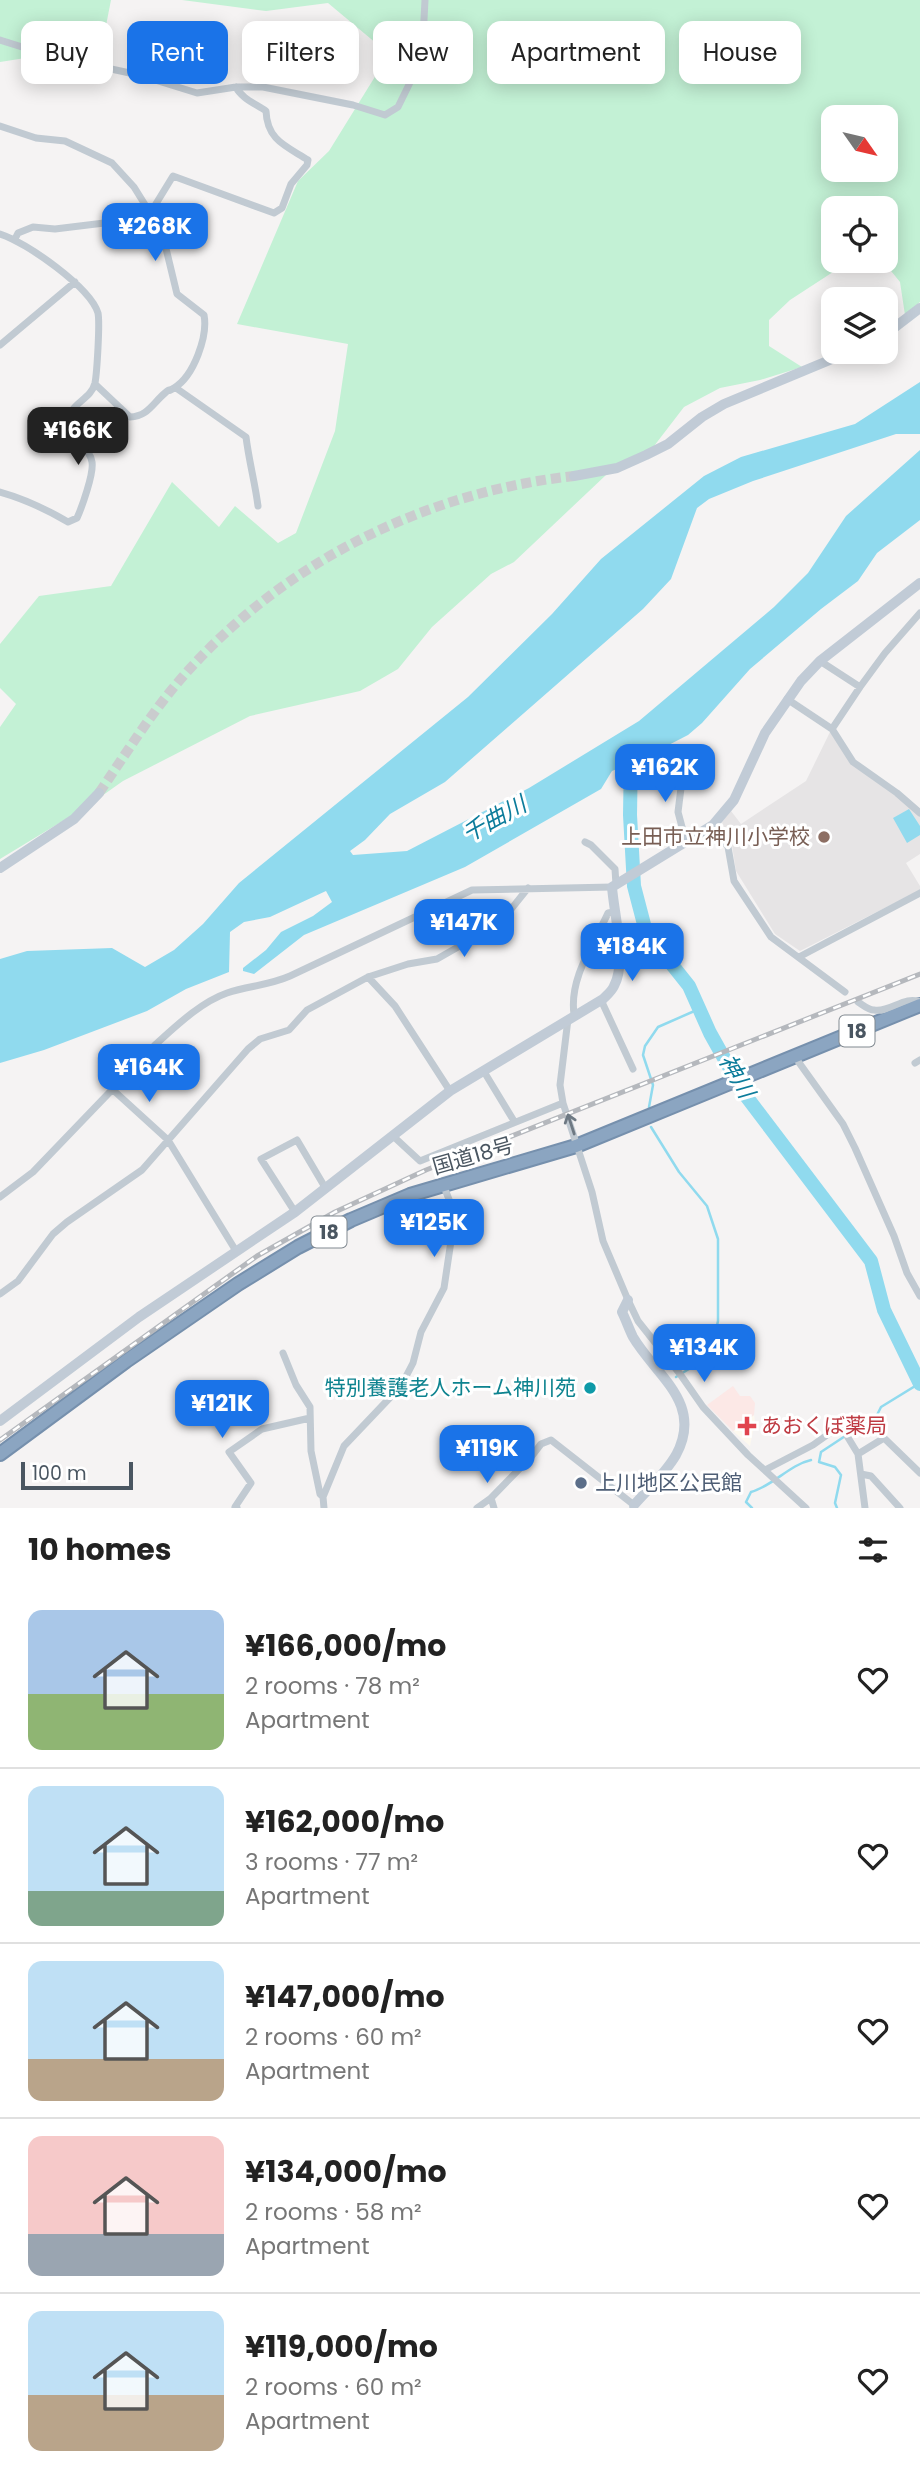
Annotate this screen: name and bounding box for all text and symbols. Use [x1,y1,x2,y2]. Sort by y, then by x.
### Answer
chip: Buy [21,21,113,84]
chip: Rent [127,21,228,84]
chip: Filters [242,21,359,84]
chip: New [373,21,473,84]
chip: Apartment [487,21,665,84]
chip: House [679,21,801,84]
north arrow [821,105,898,182]
map controls [821,105,898,364]
button: locate [821,196,898,273]
pin: ¥268K [106,204,204,263]
text: ¥268K [118,210,192,242]
button: layers [821,287,898,364]
pin: ¥166K [29,407,127,467]
text: ¥166K [43,414,113,446]
pin: ¥162K [616,744,714,804]
text: ¥162K [631,751,699,783]
water label: 千曲川 [456,787,535,850]
place label: 上田市立神川小学校 [621,822,810,851]
marker: 上田市立神川小学校 [816,829,832,845]
pin: ¥147K [415,900,513,959]
text: ¥147K [430,906,498,938]
pin: ¥184K [583,923,681,983]
text: ¥184K [597,930,667,962]
road number: 18 [840,1015,874,1046]
pin: ¥164K [100,1044,198,1104]
water label: 神川 [712,1048,764,1107]
text: ¥164K [114,1051,184,1083]
one-way arrow [564,1114,576,1136]
street label: 国道18号 [429,1130,517,1181]
pin: ¥125K [385,1200,483,1259]
text: ¥125K [400,1206,468,1238]
road number: 18 [312,1216,346,1248]
pin: ¥134K [655,1324,753,1384]
text: ¥134K [669,1331,739,1363]
place label: 特別養護老人ホーム神川苑 [325,1373,576,1402]
pin: ¥121K [173,1380,271,1440]
marker: 特別養護老人ホーム神川苑 [582,1380,598,1396]
text: ¥121K [191,1387,253,1419]
place label: あおくぼ薬局 [761,1411,887,1440]
marker: あおくぼ薬局 [739,1418,755,1434]
pin: ¥119K [438,1426,536,1485]
text: ¥119K [456,1432,518,1464]
scale bar [21,1459,133,1491]
text: 100 m [32,1460,87,1487]
place label: 上川地区公民館 [595,1468,742,1497]
marker: 上川地区公民館 [573,1475,589,1491]
text: 10 homes [28,1528,172,1571]
icon: filters [854,1531,892,1569]
text: ¥166,000/mo [245,1624,446,1667]
icon: home [84,1638,168,1722]
icon: heart [854,1661,892,1699]
text: 2 rooms · 78 m² [245,1670,420,1702]
text: Apartment [245,1704,370,1736]
text: ¥162,000/mo [245,1800,444,1843]
icon: home [84,1814,168,1898]
icon: heart [854,1837,892,1875]
text: 3 rooms · 77 m² [245,1846,418,1878]
text: Apartment [245,1880,370,1912]
text: ¥147,000/mo [245,1975,445,2018]
icon: home [84,1989,168,2073]
icon: heart [854,2012,892,2050]
text: 2 rooms · 60 m² [245,2021,422,2053]
text: Apartment [245,2055,370,2087]
text: ¥134,000/mo [245,2150,447,2193]
icon: home [84,2164,168,2248]
icon: heart [854,2187,892,2225]
text: 2 rooms · 58 m² [245,2196,422,2228]
text: Apartment [245,2230,370,2262]
text: ¥119,000/mo [245,2325,438,2368]
icon: home [84,2339,168,2423]
icon: heart [854,2362,892,2400]
text: 2 rooms · 60 m² [245,2371,422,2403]
text: Apartment [245,2405,370,2437]

